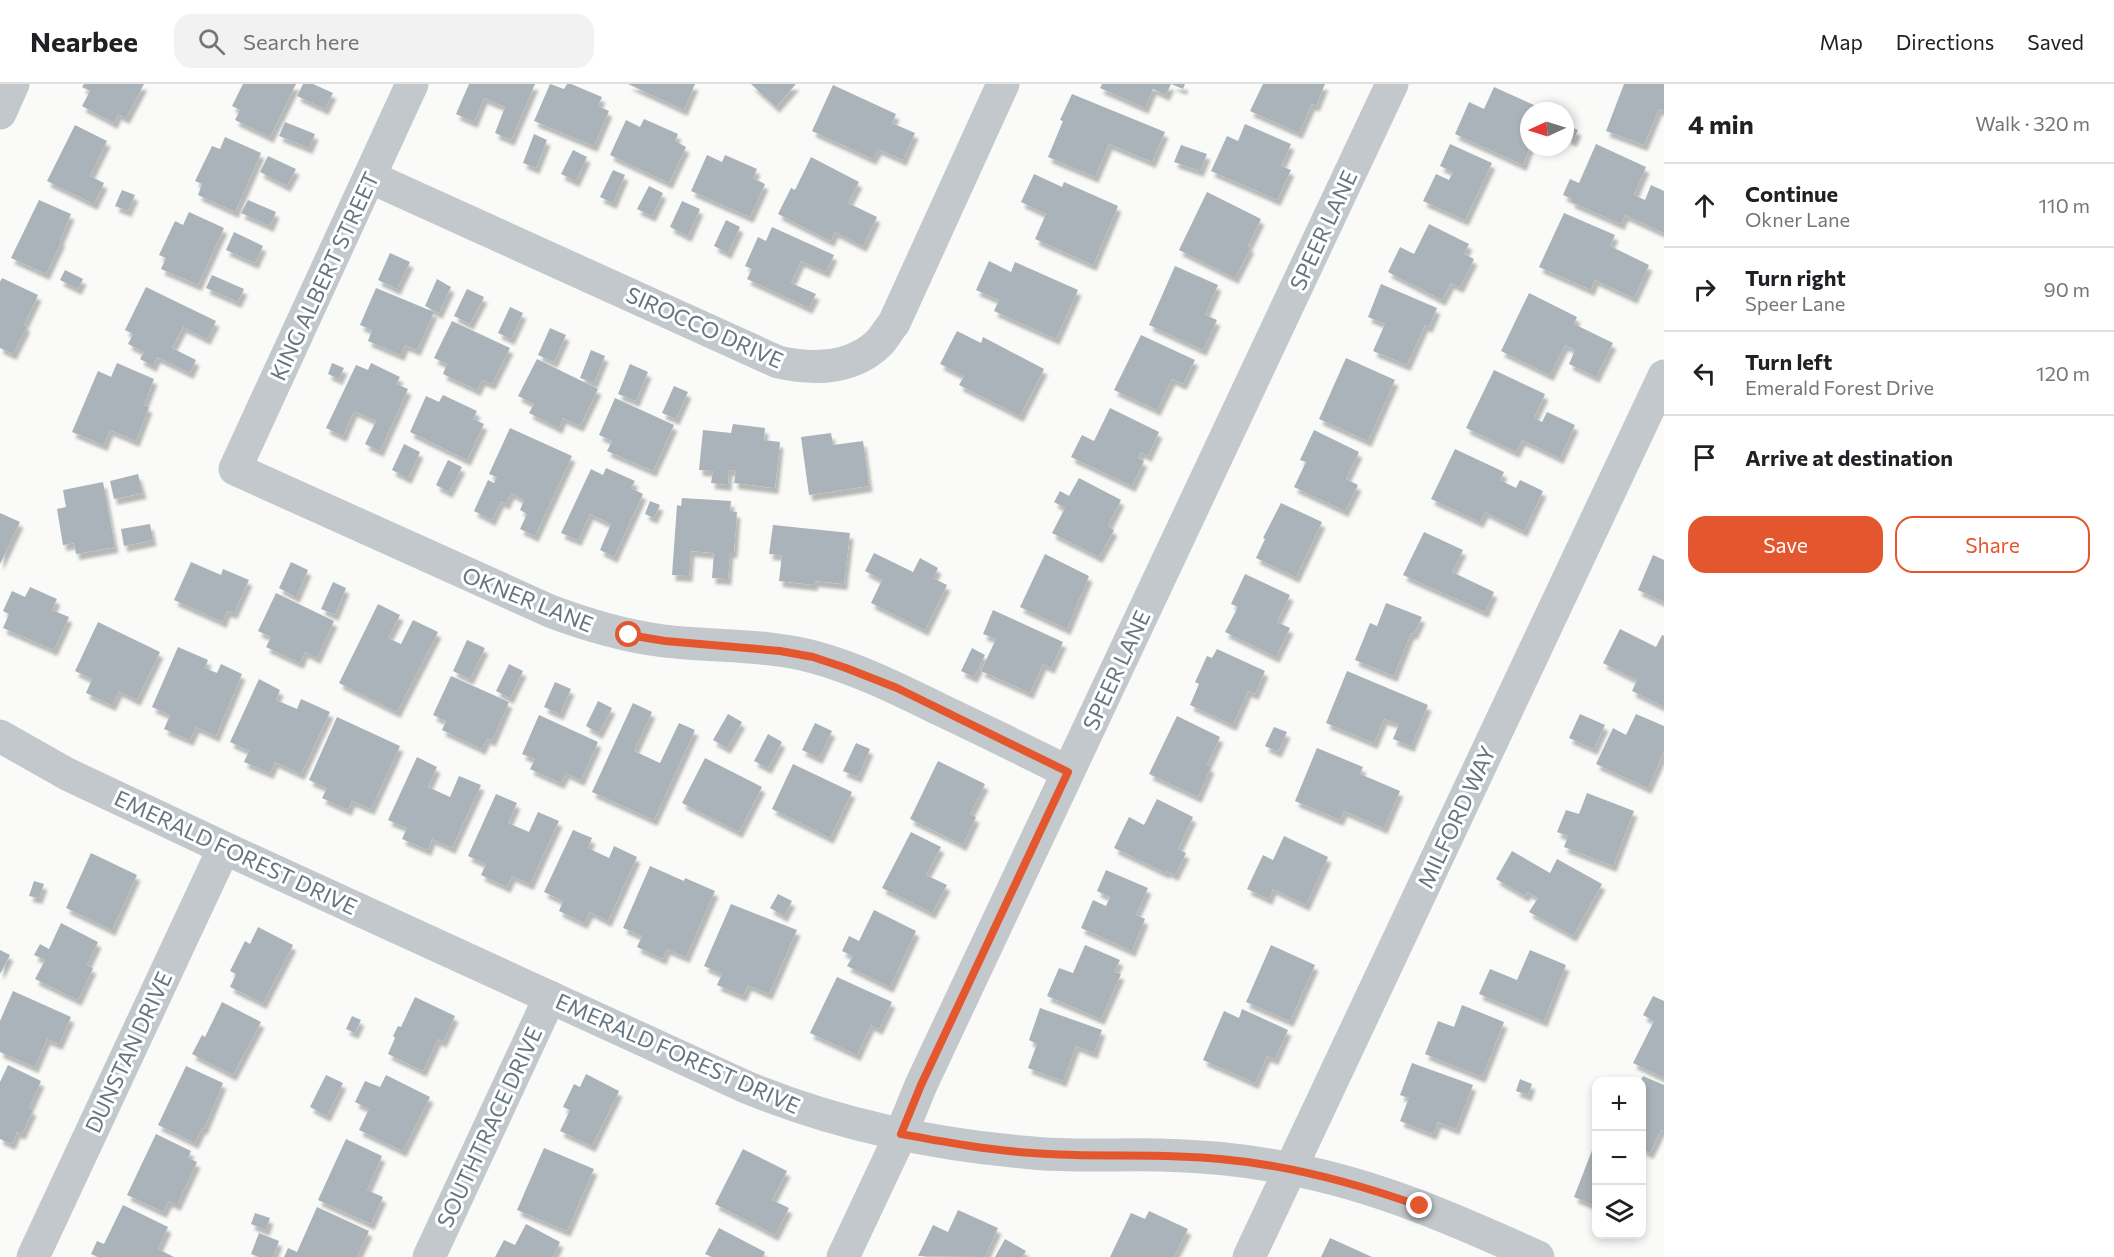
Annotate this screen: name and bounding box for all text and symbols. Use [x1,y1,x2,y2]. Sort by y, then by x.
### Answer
search box [174,14,594,68]
text: Nearbee [30,24,138,58]
icon: search [195,25,228,58]
text: Search here [243,28,359,55]
text: Map [1820,29,1863,54]
text: Directions [1896,29,1994,54]
text: Saved [2027,29,2084,54]
north arrow [1520,102,1574,156]
text: 4 min [1688,108,1754,139]
text: Walk · 320 m [1975,111,2090,135]
street label: SPEER LANE [1283,166,1363,294]
street label: KING ALBERT STREET [264,167,384,385]
text: Continue [1745,180,1838,207]
icon: ahead [1688,189,1721,222]
text: 110 m [2039,193,2090,217]
text: Okner Lane [1745,207,1850,231]
text: Turn right [1745,264,1846,291]
icon: right [1688,273,1721,306]
text: 90 m [2044,277,2090,301]
street label: SIROCCO DRIVE [622,280,788,374]
text: Speer Lane [1745,291,1845,315]
text: Turn left [1745,348,1832,375]
icon: left [1688,357,1721,390]
text: 120 m [2036,361,2090,385]
text: Emerald Forest Drive [1745,375,1934,399]
icon: arrive [1688,441,1721,474]
text: Arrive at destination [1745,444,1953,471]
button: Save [1688,516,1883,573]
button: Share [1895,516,2090,573]
street label: OKNER LANE [459,560,597,638]
street label: SPEER LANE [1076,606,1156,734]
route start [615,621,641,647]
street label: MILFORD WAY [1411,742,1501,892]
street label: EMERALD FOREST DRIVE [110,784,362,920]
street label: DUNSTAN DRIVE [79,967,177,1137]
street label: EMERALD FOREST DRIVE [552,987,804,1119]
street label: SOUTHTRACE DRIVE [431,1022,547,1232]
map controls [1592,1077,1646,1239]
button: + [1592,1077,1646,1131]
button: − [1592,1131,1646,1185]
button: layers [1592,1185,1646,1239]
route end [1406,1192,1432,1218]

